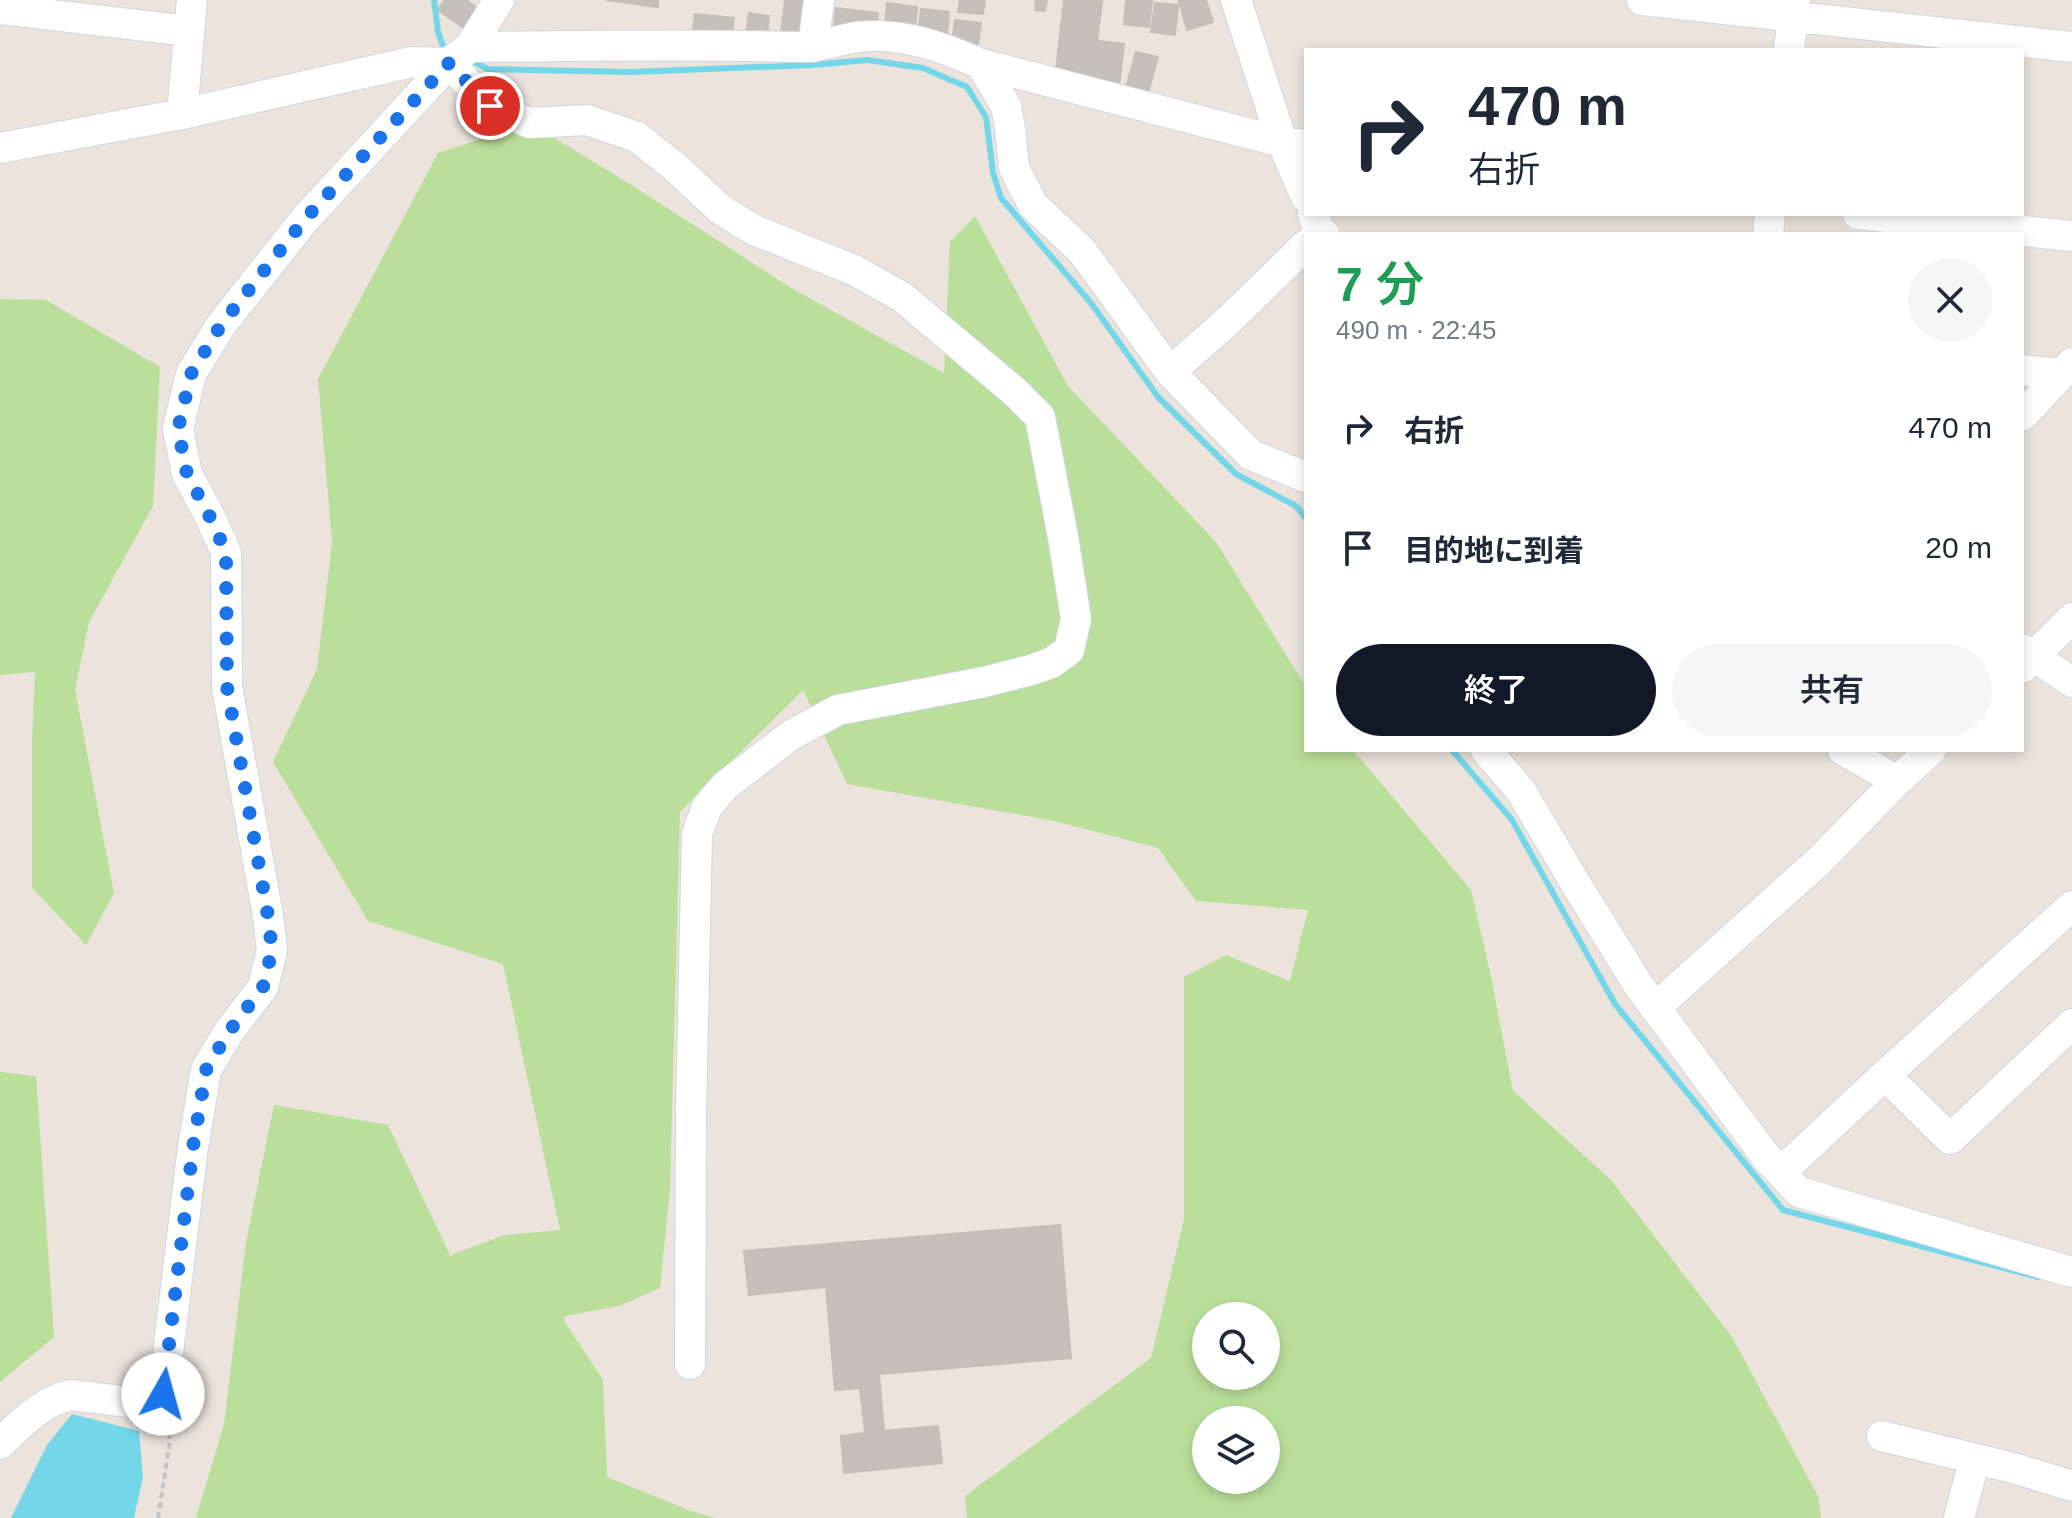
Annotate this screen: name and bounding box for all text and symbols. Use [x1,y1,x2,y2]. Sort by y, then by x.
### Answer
pin [456,72,524,140]
text: 470 m [1468,74,1627,137]
icon: right [1336,80,1440,184]
icon: arrive [468,84,512,128]
text: 右折 [1468,149,1540,190]
text: 7 分 [1336,258,1424,311]
button: close [1908,258,1992,342]
text: 490 m · 22:45 [1336,315,1496,345]
icon: right [1336,406,1380,450]
text: 470 m [1909,411,1992,444]
text: 右折 [1404,414,1464,447]
icon: arrive [1336,526,1380,570]
text: 20 m [1925,531,1992,564]
text: 目的地に到着 [1404,534,1584,567]
button: 終了 [1336,644,1656,736]
button: 共有 [1672,644,1992,736]
map controls [1192,1302,1280,1494]
button: search [1192,1302,1280,1390]
position arrow [121,1352,205,1436]
button: layers [1192,1406,1280,1494]

